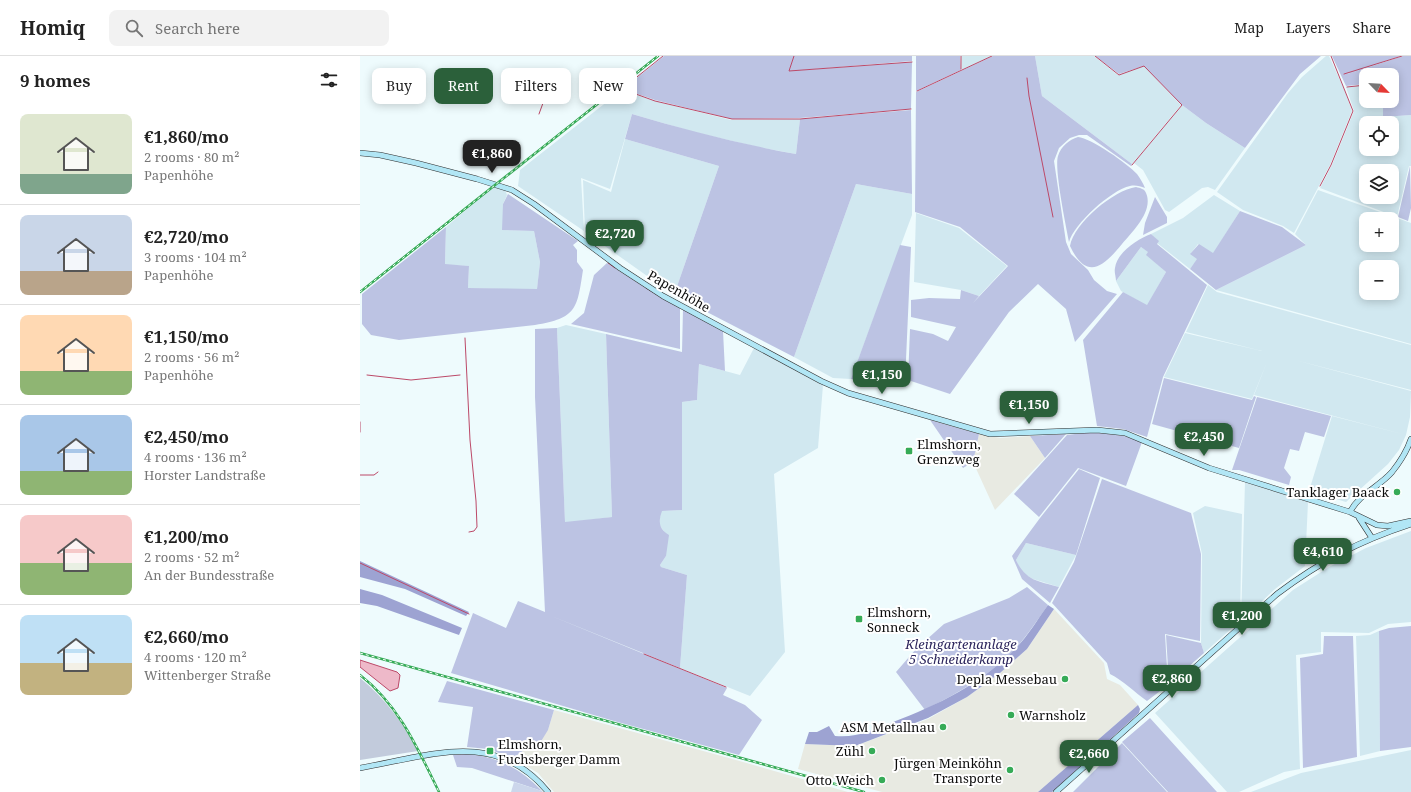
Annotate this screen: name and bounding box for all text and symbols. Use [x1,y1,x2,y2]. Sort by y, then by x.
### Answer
search box [109,10,389,46]
text: Homiq [20,15,85,41]
icon: search [123,17,145,39]
text: Search here [155,18,240,38]
text: Map [1234,18,1264,37]
text: Layers [1286,18,1331,37]
text: Share [1353,18,1391,37]
chip: Buy [372,68,426,104]
chip: Rent [434,68,493,104]
chip: Filters [501,68,571,104]
chip: New [579,68,637,104]
north arrow [1359,68,1399,108]
map controls [1359,68,1399,300]
text: 9 homes [20,69,90,92]
icon: filters [318,69,340,91]
button: locate [1359,116,1399,156]
text: €1,860/mo [144,125,229,148]
icon: home [52,130,100,178]
pin: €1,860 [459,140,525,174]
text: €1,860 [472,144,512,162]
text: 2 rooms · 80 m² [144,148,239,166]
button: layers [1359,164,1399,204]
text: Papenhöhe [144,166,213,184]
button: + [1359,212,1399,252]
pin: €2,720 [582,220,648,254]
text: €2,720 [595,224,635,242]
text: €2,720/mo [144,225,229,248]
icon: home [52,231,100,279]
text: 3 rooms · 104 m² [144,248,247,266]
button: − [1359,260,1399,300]
text: Papenhöhe [144,266,213,284]
street label: Papenhöhe [644,266,714,316]
text: €1,150/mo [144,325,229,348]
icon: home [52,331,100,379]
text: 2 rooms · 56 m² [144,348,239,366]
pin: €1,150 [849,361,915,395]
text: €1,150 [862,365,902,383]
text: Papenhöhe [144,366,213,384]
pin: €1,150 [996,391,1062,425]
text: €1,150 [1009,395,1049,413]
pin: €2,450 [1171,423,1237,457]
text: €2,450/mo [144,425,229,448]
text: €2,450 [1184,427,1224,445]
icon: home [52,431,100,479]
place label: Elmshorn, Grenzweg [917,435,981,468]
marker: Elmshorn, Grenzweg [904,446,914,456]
text: 4 rooms · 136 m² [144,448,247,466]
text: Horster Landstraße [144,466,266,484]
place label: Tanklager Baack [1286,483,1389,501]
marker: Tanklager Baack [1392,487,1402,497]
text: €1,200/mo [144,525,229,548]
icon: home [52,531,100,579]
pin: €4,610 [1290,538,1356,572]
text: €4,610 [1303,542,1343,560]
text: 2 rooms · 52 m² [144,548,239,566]
text: An der Bundesstraße [144,566,274,584]
pin: €1,200 [1209,602,1275,636]
place label: Elmshorn, Sonneck [867,603,931,636]
text: €1,200 [1222,606,1262,624]
marker: Elmshorn, Sonneck [854,614,864,624]
text: €2,660/mo [144,625,229,648]
icon: home [52,631,100,679]
park label: Kleingartenanlage 5 Schneiderkamp [904,635,1017,668]
text: 4 rooms · 120 m² [144,648,247,666]
pin: €2,860 [1139,665,1205,699]
text: Wittenberger Straße [144,666,271,684]
text: €2,860 [1152,669,1192,687]
place label: Depla Messebau [956,670,1057,688]
marker: Depla Messebau [1060,674,1070,684]
place label: Warnsholz [1019,706,1086,724]
marker: Warnsholz [1006,710,1016,720]
place label: ASM Metallnau [840,718,935,736]
marker: ASM Metallnau [938,722,948,732]
place label: Elmshorn, Fuchsberger Damm [498,735,620,768]
pin: €2,660 [1056,740,1122,774]
place label: Zühl [836,742,864,760]
text: €2,660 [1069,744,1109,762]
marker: Elmshorn, Fuchsberger Damm [485,746,495,756]
marker: Zühl [867,746,877,756]
place label: Jürgen Meinköhn Transporte [893,754,1003,787]
marker: Jürgen Meinköhn Transporte [1005,765,1015,775]
place label: Otto Weich [806,771,874,789]
marker: Otto Weich [877,775,887,785]

